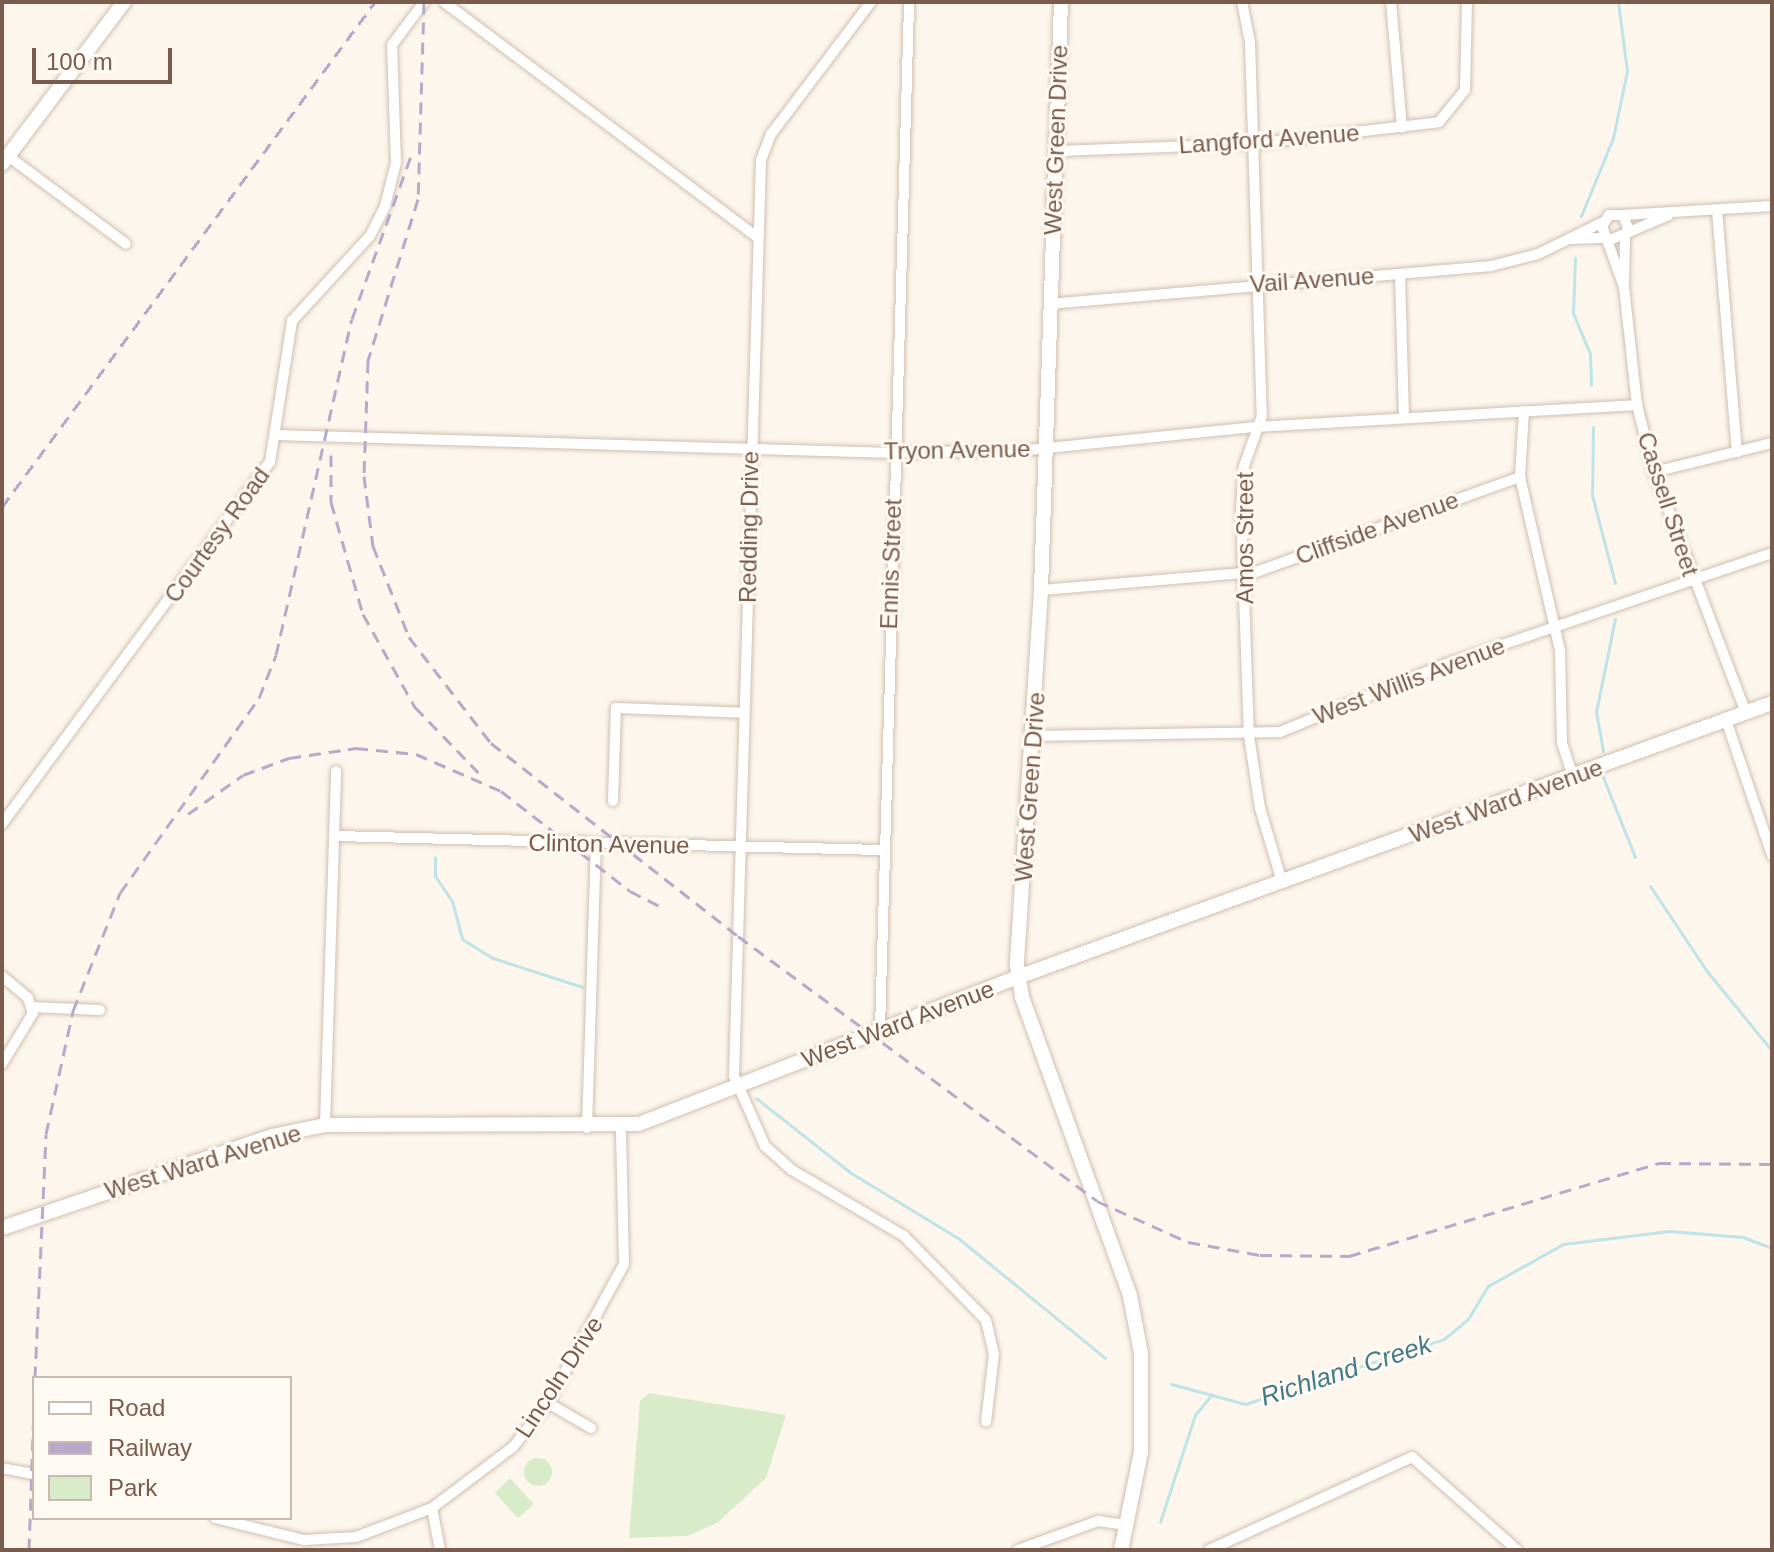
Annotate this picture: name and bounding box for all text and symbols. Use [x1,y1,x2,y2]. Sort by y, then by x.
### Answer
scale bar [36,32,176,82]
street label: West Green Drive [1038,44,1074,236]
text: 100 m [46,48,113,75]
street label: Langford Avenue [1177,118,1361,160]
street label: Vail Avenue [1248,261,1376,299]
street label: Cassell Street [1631,429,1705,579]
street label: Tryon Avenue [883,434,1031,466]
street label: Redding Drive [733,451,765,603]
street label: Courtesy Road [158,462,276,608]
street label: Amos Street [1231,472,1259,604]
street label: Cliffside Avenue [1291,485,1463,571]
street label: Ennis Street [874,498,908,630]
street label: West Willis Avenue [1308,631,1510,731]
street label: West Green Drive [1009,691,1051,883]
street label: West Ward Avenue [1405,752,1607,850]
street label: Clinton Avenue [528,828,690,860]
street label: West Ward Avenue [797,974,999,1074]
street label: West Ward Avenue [101,1118,305,1206]
street label: Lincoln Drive [509,1311,609,1443]
water label: Richland Creek [1257,1329,1435,1413]
legend [32,1376,292,1520]
text: Road [108,1394,165,1421]
text: Railway [108,1434,192,1461]
text: Park [108,1474,157,1501]

